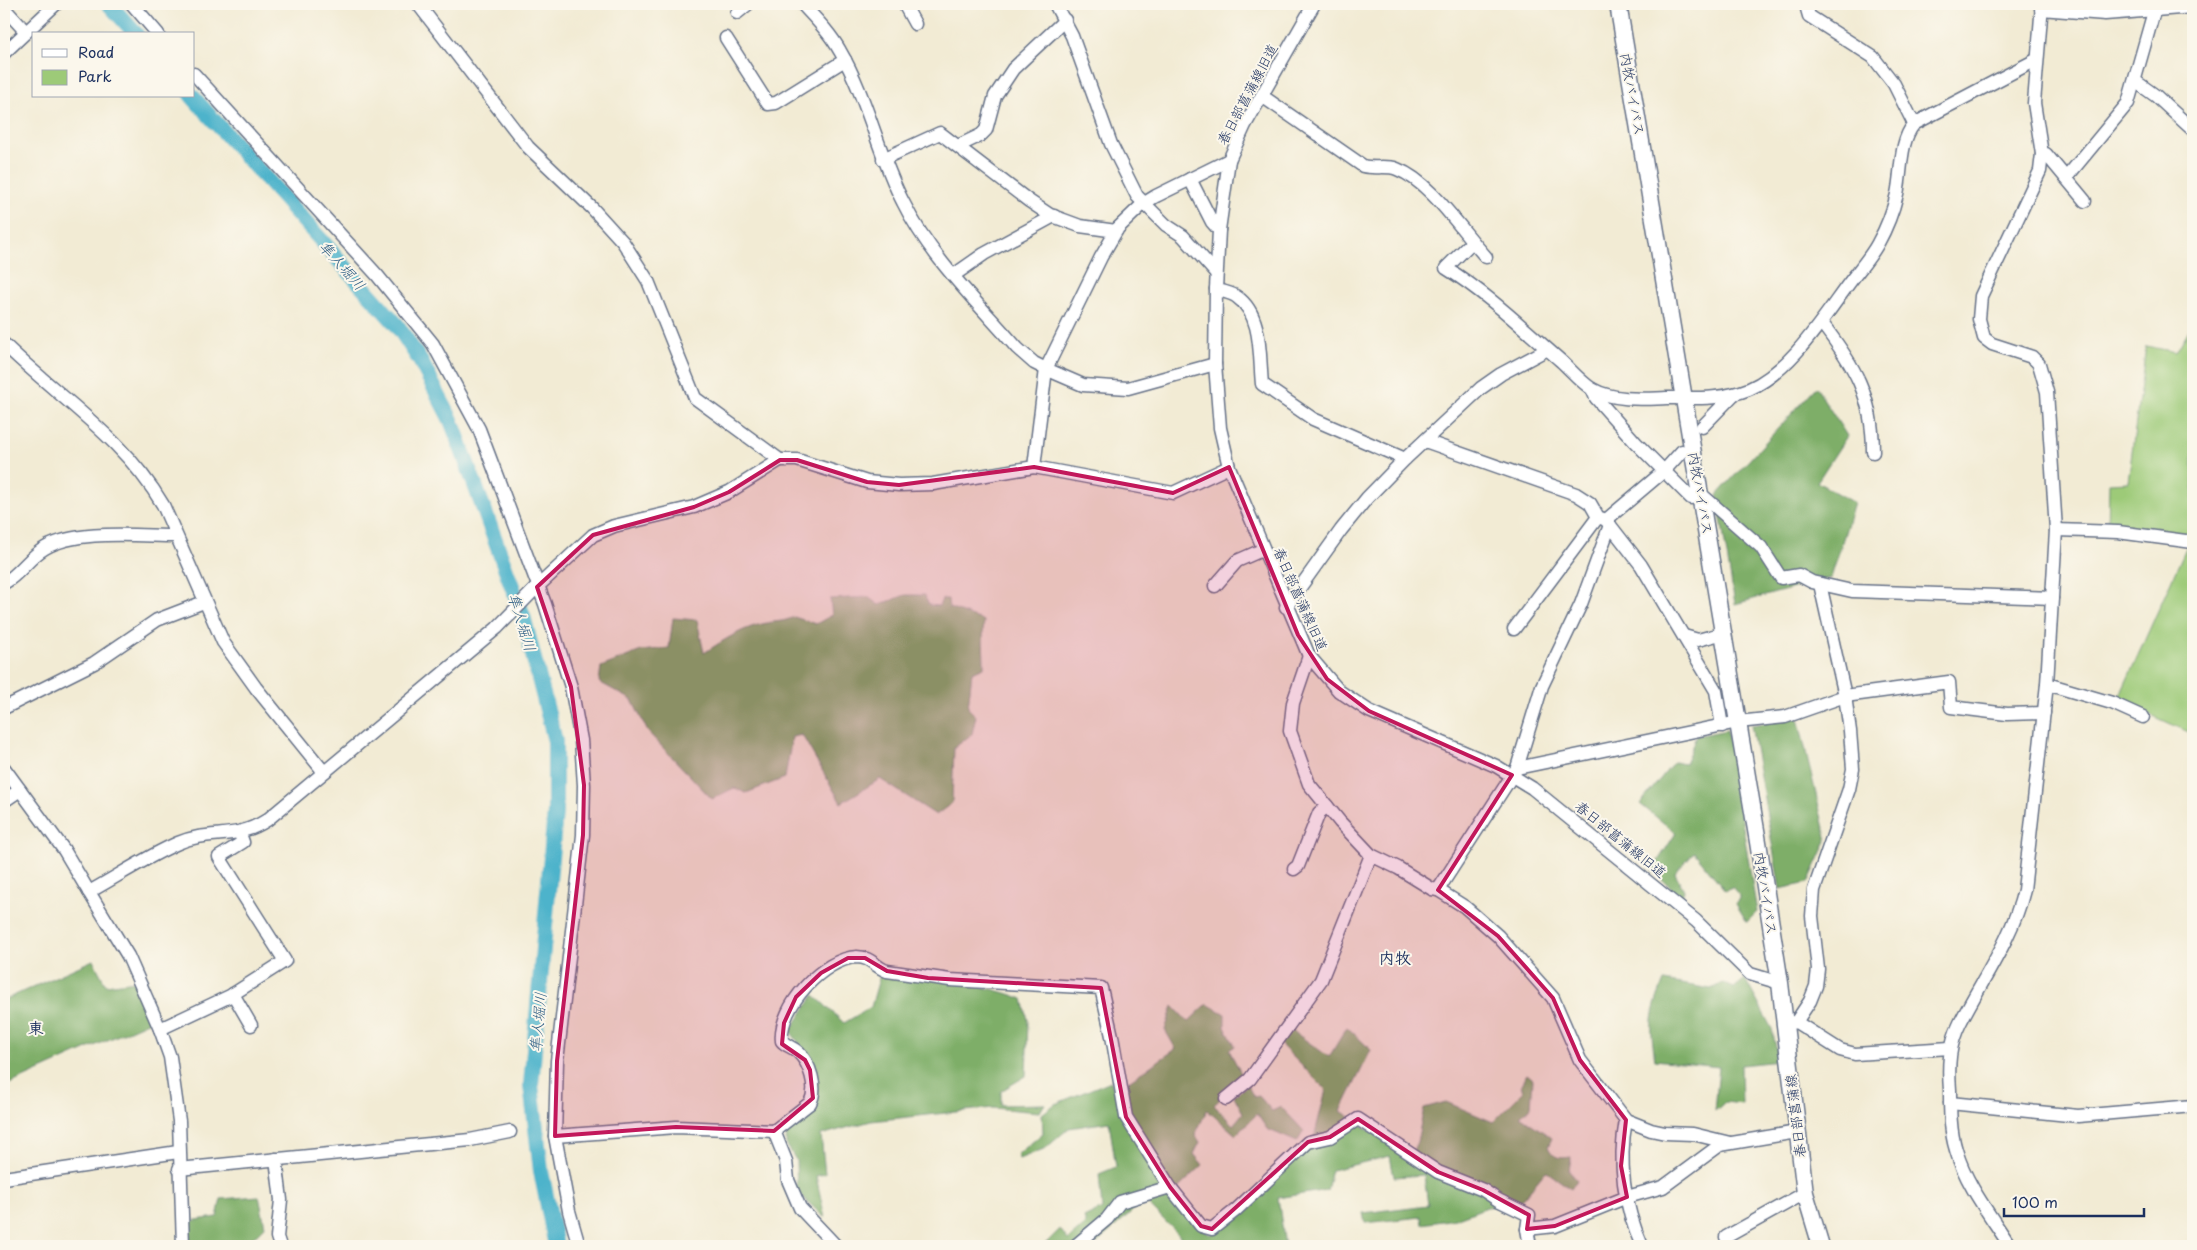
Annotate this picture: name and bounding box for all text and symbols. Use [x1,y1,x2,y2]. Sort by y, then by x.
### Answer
legend [32,32,195,98]
text: Road [78,40,114,63]
street label: 春日部菖蒲線旧道 [1211,40,1283,148]
street label: 内牧バイパス [1615,51,1651,137]
text: Park [78,64,112,87]
water label: 隼人堀川 [314,235,372,295]
street label: 内牧バイパス [1683,450,1719,536]
street label: 春日部菖蒲線旧道 [1269,544,1333,654]
water label: 隼人堀川 [503,590,543,654]
street label: 春日部菖蒲線旧道 [1571,796,1671,882]
street label: 内牧バイパス [1749,850,1783,936]
district label: 内牧 [1379,945,1411,969]
water label: 隼人堀川 [523,991,551,1053]
district label: 東 [28,1015,44,1039]
street label: 春日部菖蒲線 [1779,1073,1811,1159]
scale bar [2004,1185,2144,1217]
text: 100 m [2012,1190,2058,1213]

